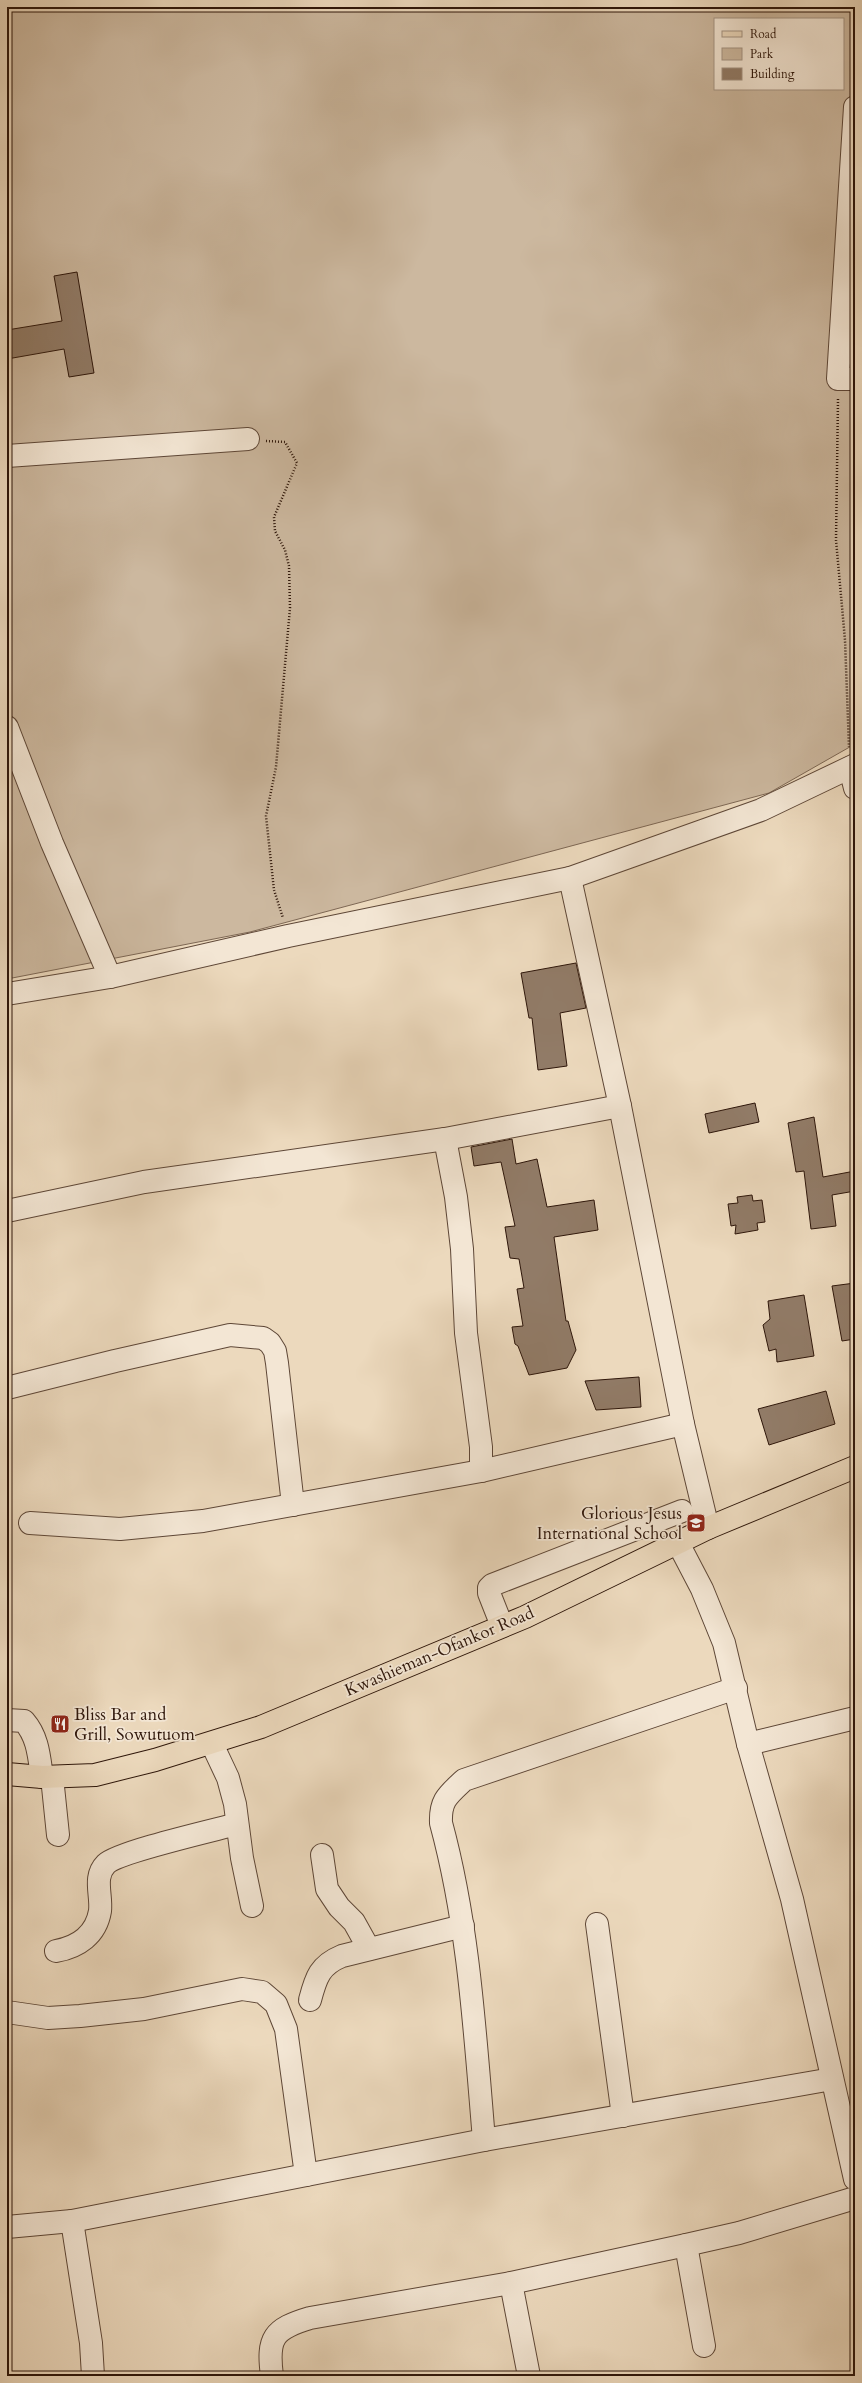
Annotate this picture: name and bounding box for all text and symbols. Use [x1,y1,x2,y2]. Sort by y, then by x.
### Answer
legend [714,18,844,90]
text: Road [750,26,777,42]
text: Park [750,46,774,62]
text: Building [750,66,795,82]
place label: Glorious Jesus International School [537,1502,683,1545]
school or university icon: Glorious Jesus International School [685,1512,707,1534]
street label: Kwashieman-Ofankor Road [341,1601,537,1702]
place label: Bliss Bar and Grill, Sowutuom [74,1703,196,1746]
restaurant icon: Bliss Bar and Grill, Sowutuom [49,1713,71,1735]

